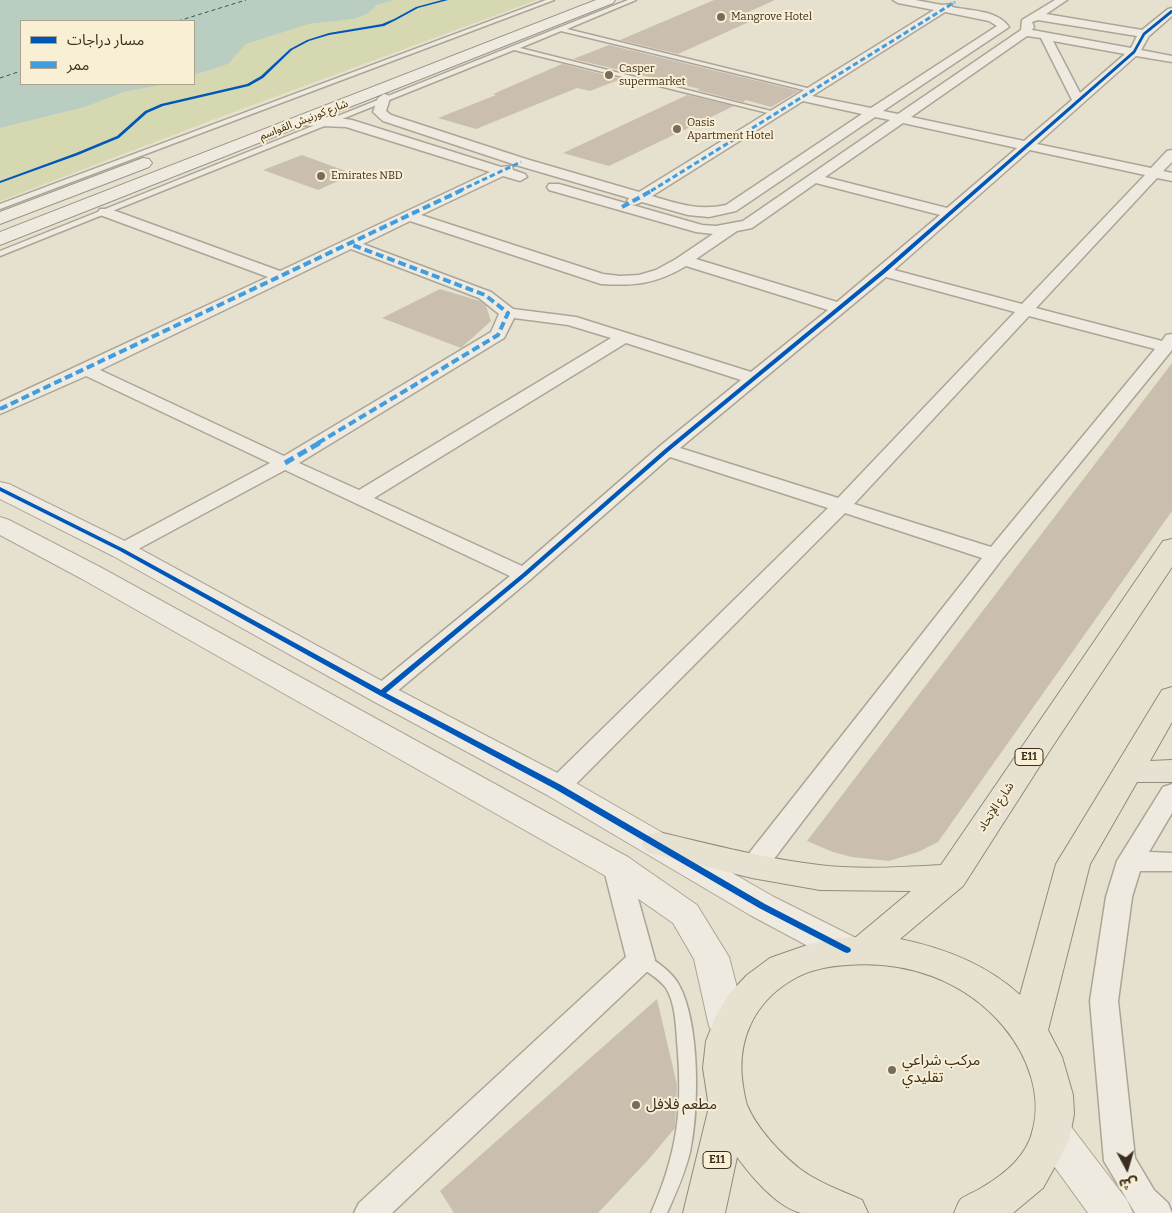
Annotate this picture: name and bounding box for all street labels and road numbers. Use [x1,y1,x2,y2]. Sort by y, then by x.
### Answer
street label: شارع كورنيش القواسم [258,97,350,143]
road number: E11 [1015,749,1043,766]
street label: شارع الإتحاد [975,780,1017,834]
road number: E11 [703,1152,731,1168]

